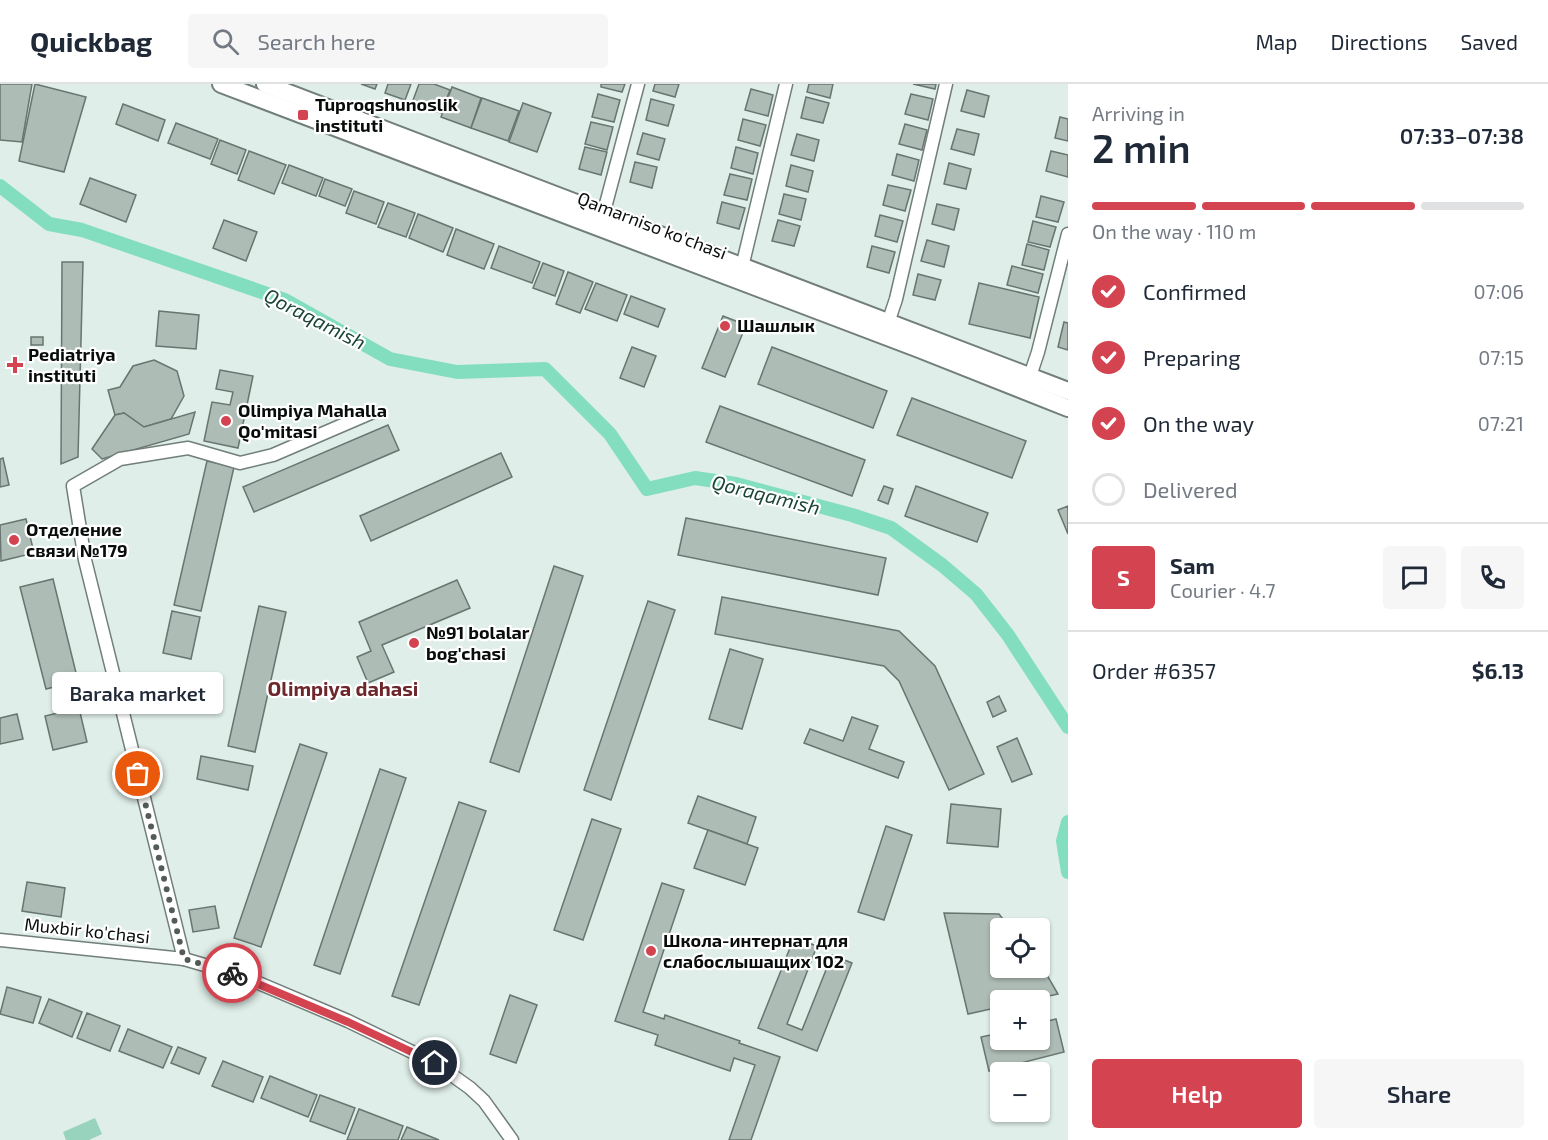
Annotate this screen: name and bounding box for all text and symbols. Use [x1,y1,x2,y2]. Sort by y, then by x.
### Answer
search box [188,14,608,68]
text: Quickbag [30,24,152,58]
icon: search [209,25,242,58]
text: Search here [257,28,376,54]
text: Map [1255,29,1298,54]
text: Directions [1331,29,1427,54]
text: Saved [1460,29,1518,54]
place label: Tuproqshunoslik instituti [315,93,458,136]
text: Arriving in [1092,101,1185,125]
marker: Tuproqshunoslik instituti [296,108,310,122]
text: 07:33–07:38 [1400,122,1524,148]
text: 2 min [1092,124,1191,171]
street label: Qamarniso ko'chasi [575,186,730,264]
text: On the way · 110 m [1092,219,1256,243]
icon: check [1092,275,1125,308]
text: Confirmed [1143,278,1247,304]
text: 07:06 [1473,279,1524,303]
water label: Qoraqamish [261,282,370,354]
place label: Шашлык [737,314,815,336]
marker: Шашлык [718,319,732,333]
icon: check [1092,341,1125,374]
place label: Pediatriya instituti [28,343,116,386]
text: Preparing [1143,344,1241,370]
text: 07:15 [1478,345,1524,369]
marker: Pediatriya instituti [6,356,24,374]
place label: Olimpiya Mahalla Qo'mitasi [238,399,387,442]
icon: check [1092,407,1125,440]
text: On the way [1143,410,1254,436]
text: 07:21 [1478,411,1524,435]
marker: Olimpiya Mahalla Qo'mitasi [219,414,233,428]
water label: Qoraqamish [710,469,823,519]
text: Delivered [1143,476,1238,502]
place label: Отделение связи №179 [26,518,128,561]
marker: Отделение связи №179 [7,533,21,547]
button: chat [1383,546,1446,609]
button: phone [1461,546,1524,609]
text: Sam [1170,552,1215,578]
text: S [1117,564,1130,590]
text: Courier · 4.7 [1170,578,1276,602]
place label: №91 bolalar bog'chasi [426,621,530,664]
marker: №91 bolalar bog'chasi [407,636,421,650]
text: Order #6357 [1092,657,1216,683]
text: $6.13 [1472,657,1524,683]
callout: Baraka market [52,672,224,714]
district label: Olimpiya dahasi [268,676,418,701]
text: Baraka market [69,681,206,705]
pin [112,748,163,799]
icon: bag [121,757,154,790]
street label: Muxbir ko'chasi [23,912,151,948]
map controls [990,918,1050,1122]
button: locate [990,918,1050,978]
place label: Школа-интернат для слабослышащих 102 [663,929,848,972]
courier [202,943,262,1003]
marker: Школа-интернат для слабослышащих 102 [644,944,658,958]
icon: bike [216,957,249,990]
button: + [990,990,1050,1050]
pin [409,1037,460,1088]
icon: home [418,1046,451,1079]
button: Help [1092,1059,1302,1128]
button: Share [1314,1059,1524,1128]
button: − [990,1062,1050,1122]

